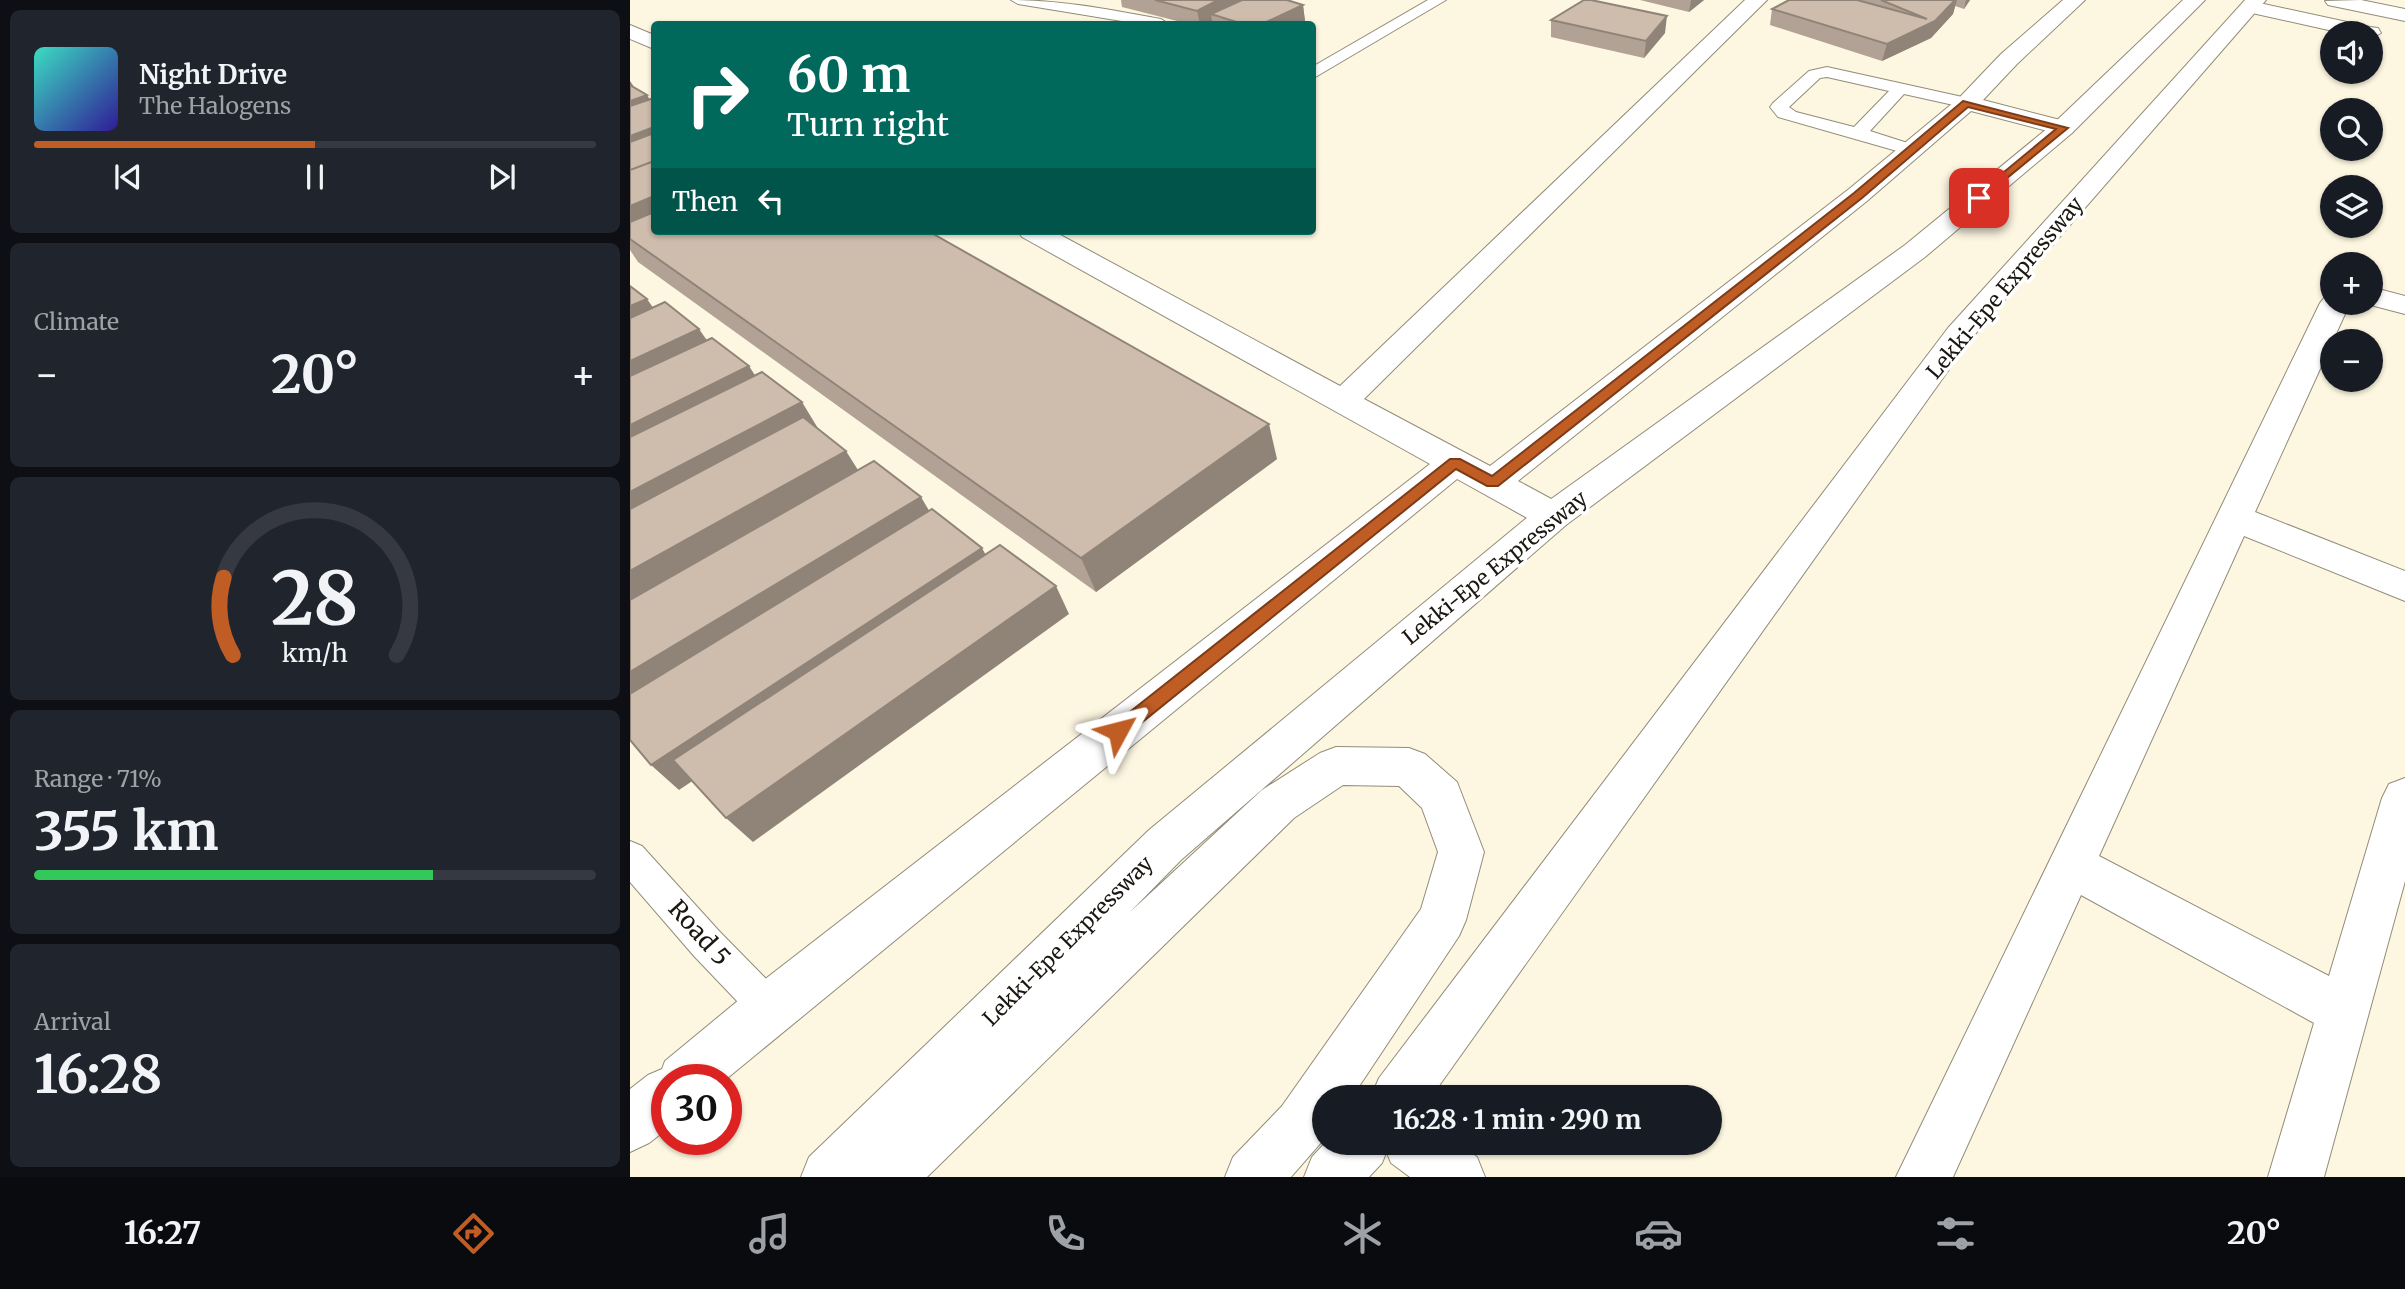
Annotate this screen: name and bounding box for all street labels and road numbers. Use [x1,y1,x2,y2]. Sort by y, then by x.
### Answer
street label: Lekki-Epe Expressway [1920,190,2089,384]
street label: Lekki-Epe Expressway [1397,484,1593,650]
street label: Lekki-Epe Expressway [977,849,1159,1031]
street label: Road 5 [662,893,737,972]

